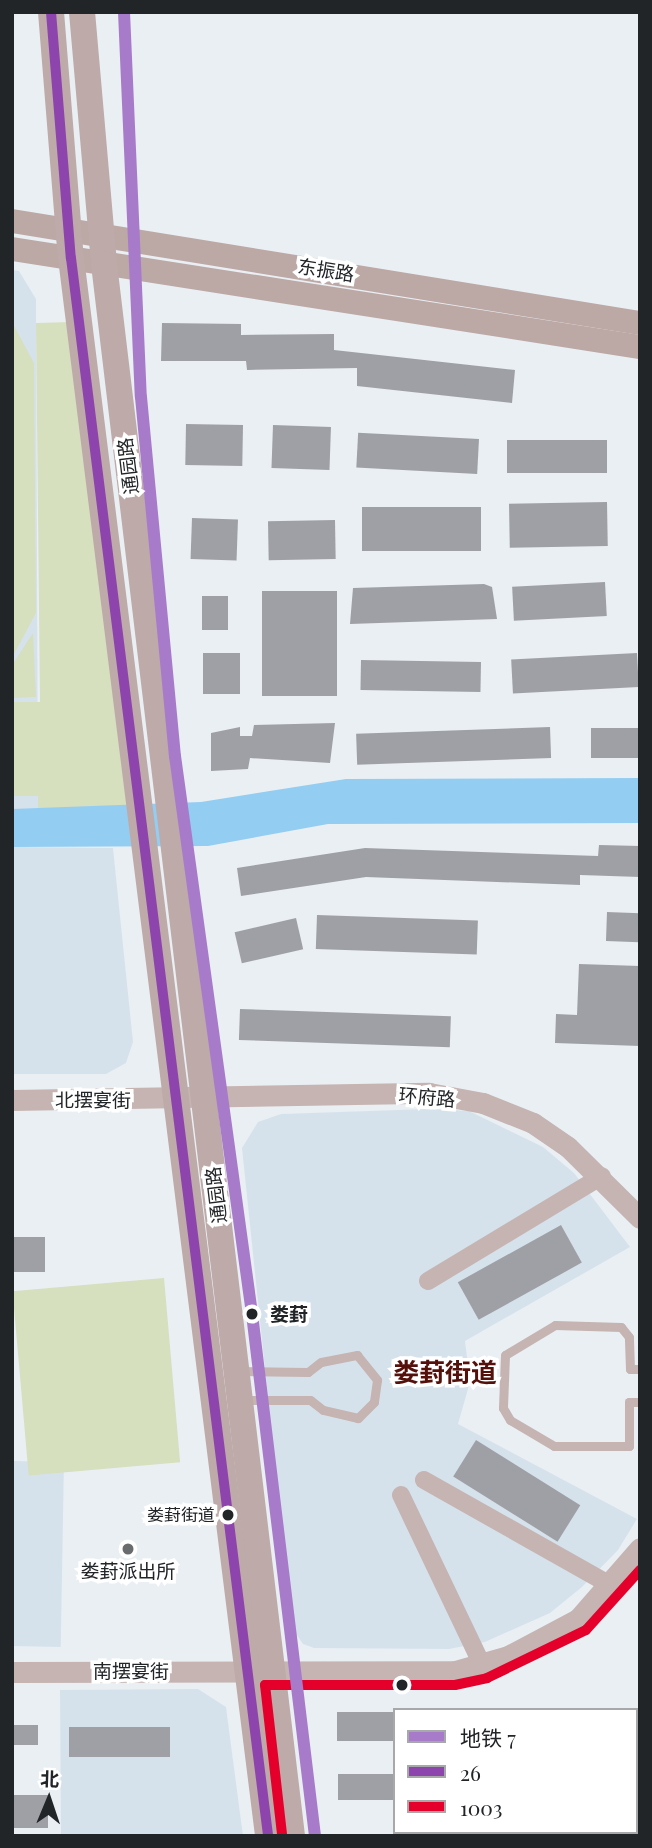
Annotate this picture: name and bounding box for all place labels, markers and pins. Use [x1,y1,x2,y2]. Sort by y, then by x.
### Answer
marker: 娄葑 [240,1302,264,1326]
place label: 娄葑 [270,1303,308,1325]
place label: 娄葑街道 [147,1505,215,1525]
marker: 娄葑街道 [221,1508,235,1522]
marker: 娄葑派出所 [120,1541,136,1557]
place label: 娄葑派出所 [81,1560,175,1582]
unlabelled marker [395,1678,409,1692]

